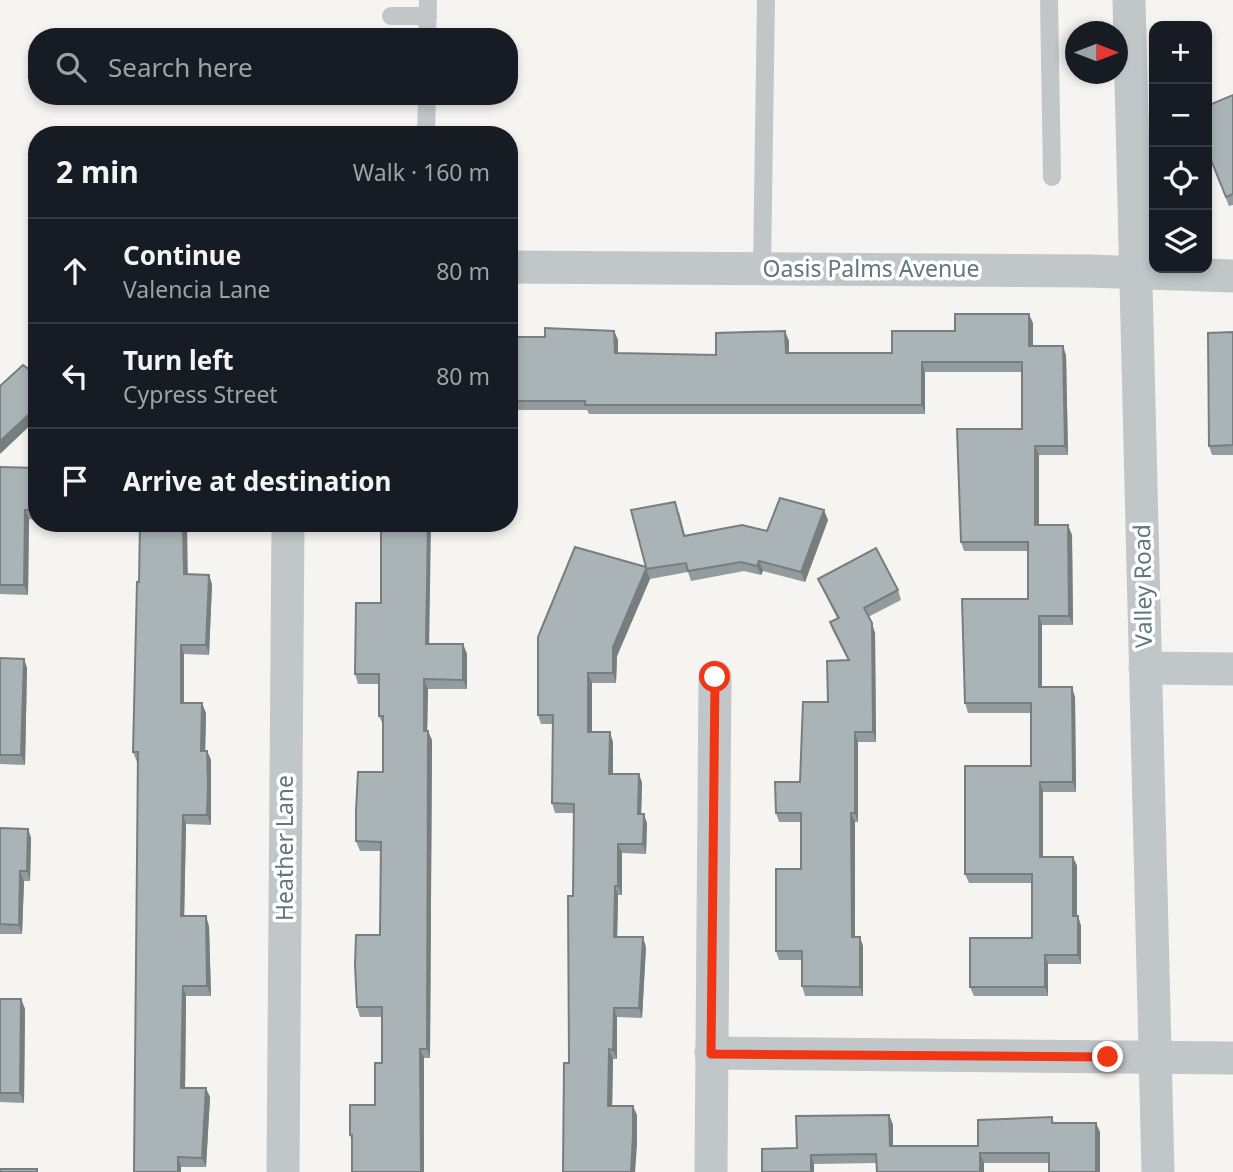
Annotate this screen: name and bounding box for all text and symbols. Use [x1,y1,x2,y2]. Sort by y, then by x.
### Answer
north arrow [1065,21,1128,84]
map controls [1149,21,1212,273]
button: + [1149,21,1212,84]
search box [28,28,518,105]
icon: search [52,48,90,86]
text: Search here [108,49,253,85]
button: − [1149,84,1212,147]
button: locate [1149,147,1212,210]
text: 2 min [56,151,139,192]
text: Walk · 160 m [353,156,490,188]
button: layers [1149,210,1212,273]
text: Continue [123,237,241,273]
icon: ahead [56,252,94,290]
street label: Oasis Palms Avenue [763,252,979,284]
text: 80 m [436,255,490,287]
text: Valencia Lane [123,273,270,305]
text: Turn left [123,342,234,378]
icon: left [56,357,94,395]
text: 80 m [436,360,490,392]
text: Cypress Street [123,378,278,410]
icon: arrive [56,462,94,500]
text: Arrive at destination [123,463,392,499]
street label: Valley Road [1125,524,1159,648]
route start [699,661,730,692]
street label: Heather Lane [268,775,300,921]
route end [1092,1041,1123,1072]

